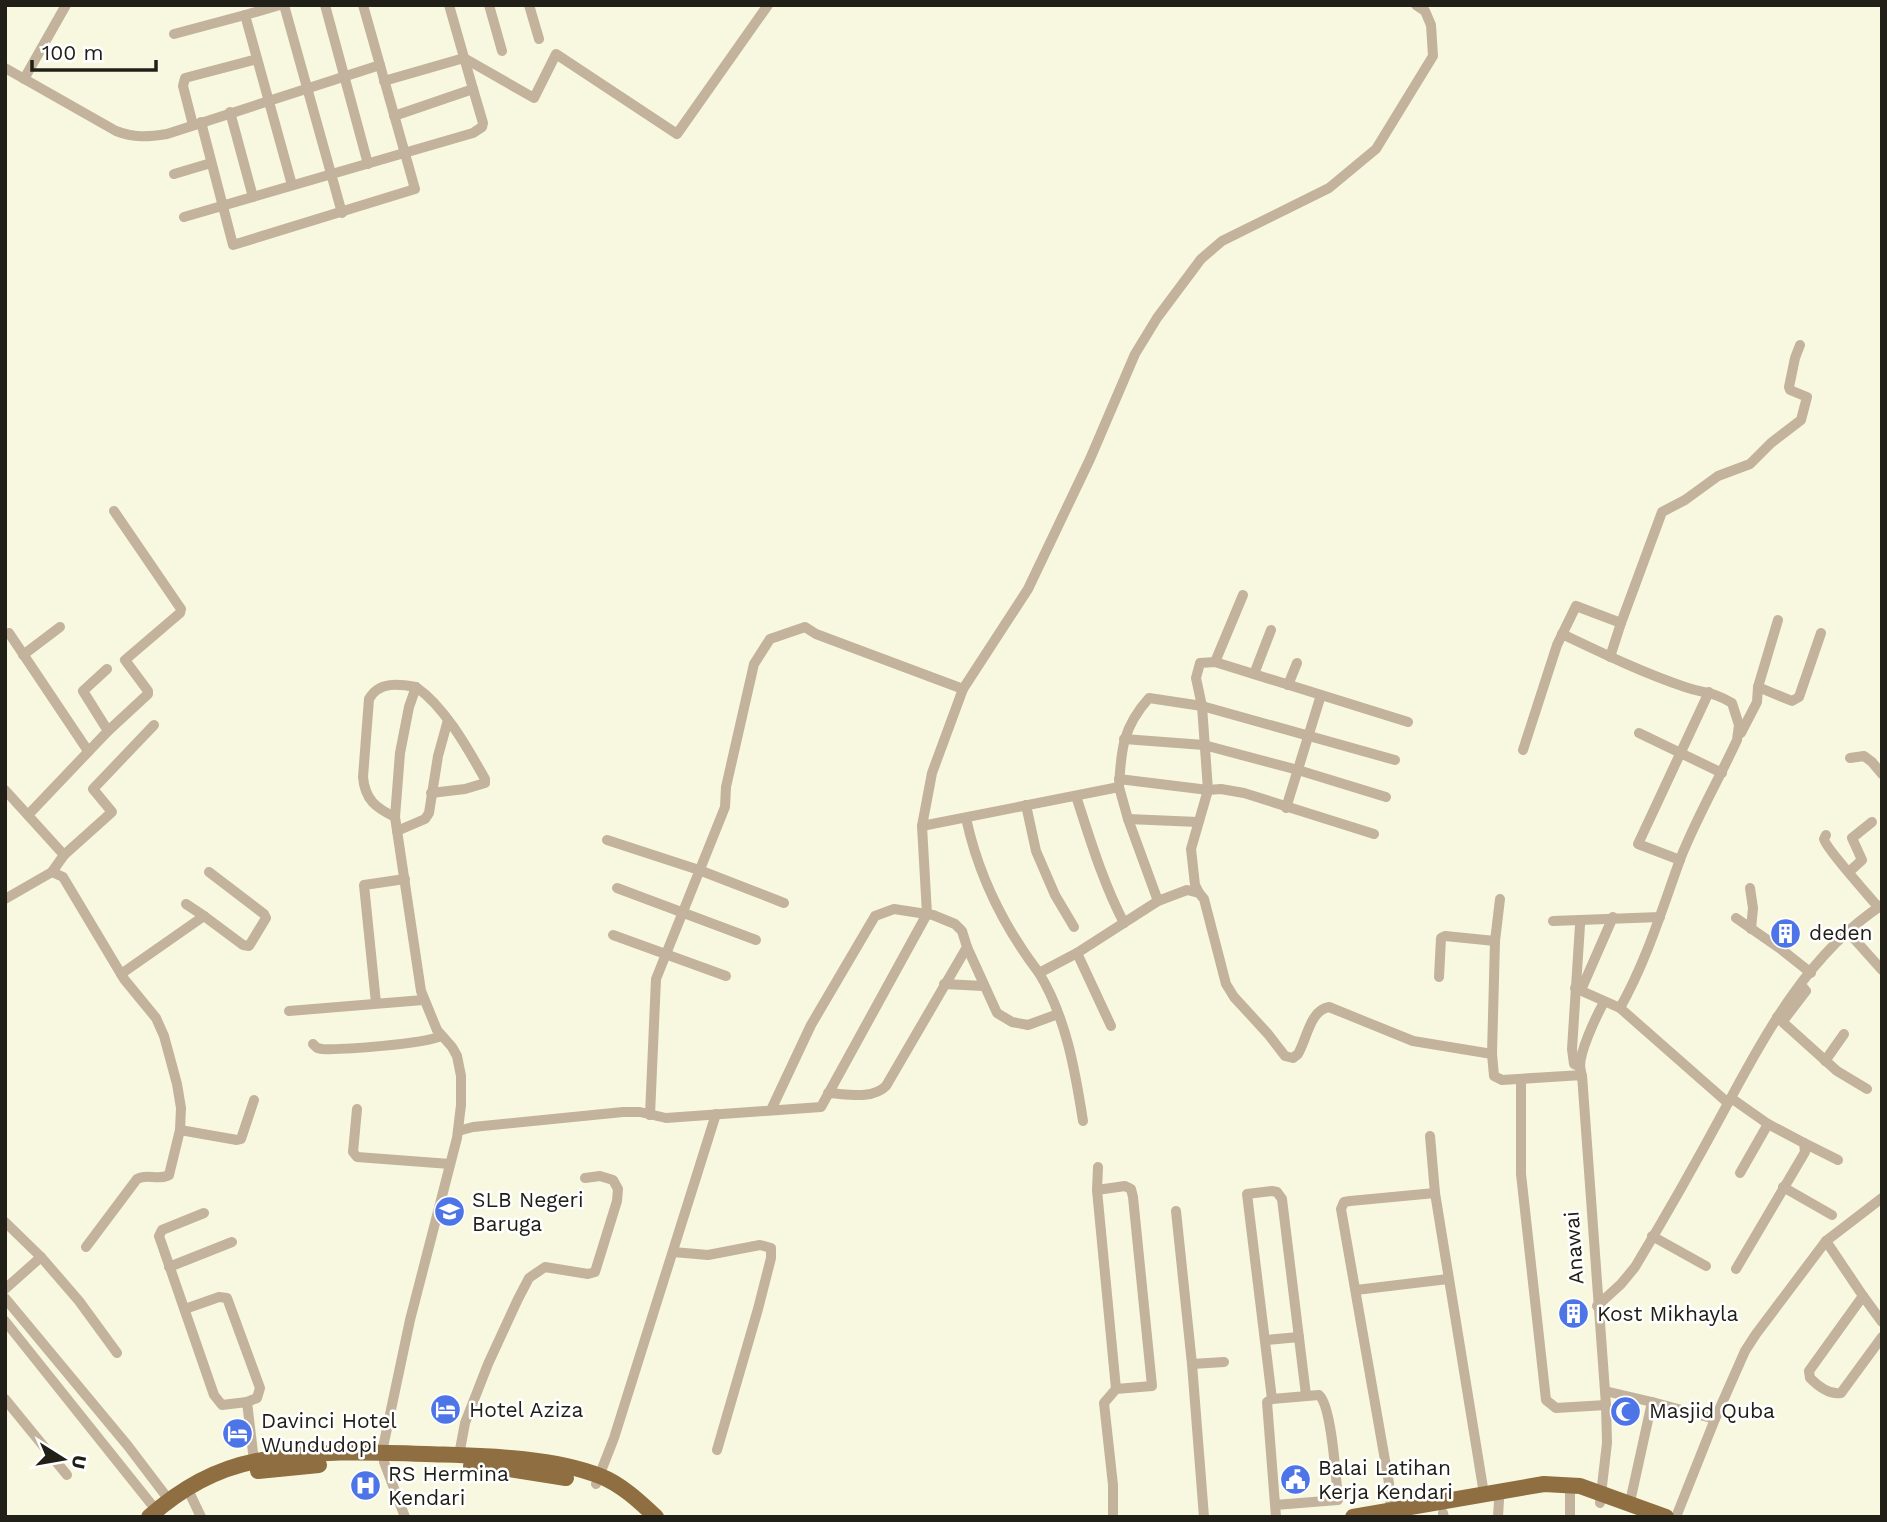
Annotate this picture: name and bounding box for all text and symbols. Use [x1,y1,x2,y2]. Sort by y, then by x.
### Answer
scale bar [32,28,156,72]
text: 100 m [42,40,104,65]
building icon: deden [1769,916,1803,950]
place label: deden [1809,920,1873,945]
place label: SLB Negeri Baruga [472,1187,584,1236]
school or university icon: SLB Negeri Baruga [432,1195,466,1229]
street label: Anawai [1558,1211,1589,1285]
building icon: Kost Mikhayla [1557,1297,1591,1331]
place label: Kost Mikhayla [1597,1301,1738,1326]
hotel icon: Hotel Aziza [429,1393,463,1427]
mosque icon: Masjid Quba [1609,1394,1643,1428]
place label: Hotel Aziza [469,1397,583,1422]
place label: Masjid Quba [1649,1398,1775,1423]
place label: Davinci Hotel Wundudopi [261,1408,397,1457]
hotel icon: Davinci Hotel Wundudopi [221,1416,255,1450]
north arrow [28,1424,98,1494]
text: U [67,1453,92,1471]
place label: Balai Latihan Kerja Kendari [1318,1455,1453,1504]
place label: RS Hermina Kendari [388,1461,509,1510]
public building icon: Balai Latihan Kerja Kendari [1278,1463,1312,1497]
hospital icon: RS Hermina Kendari [348,1469,382,1503]

